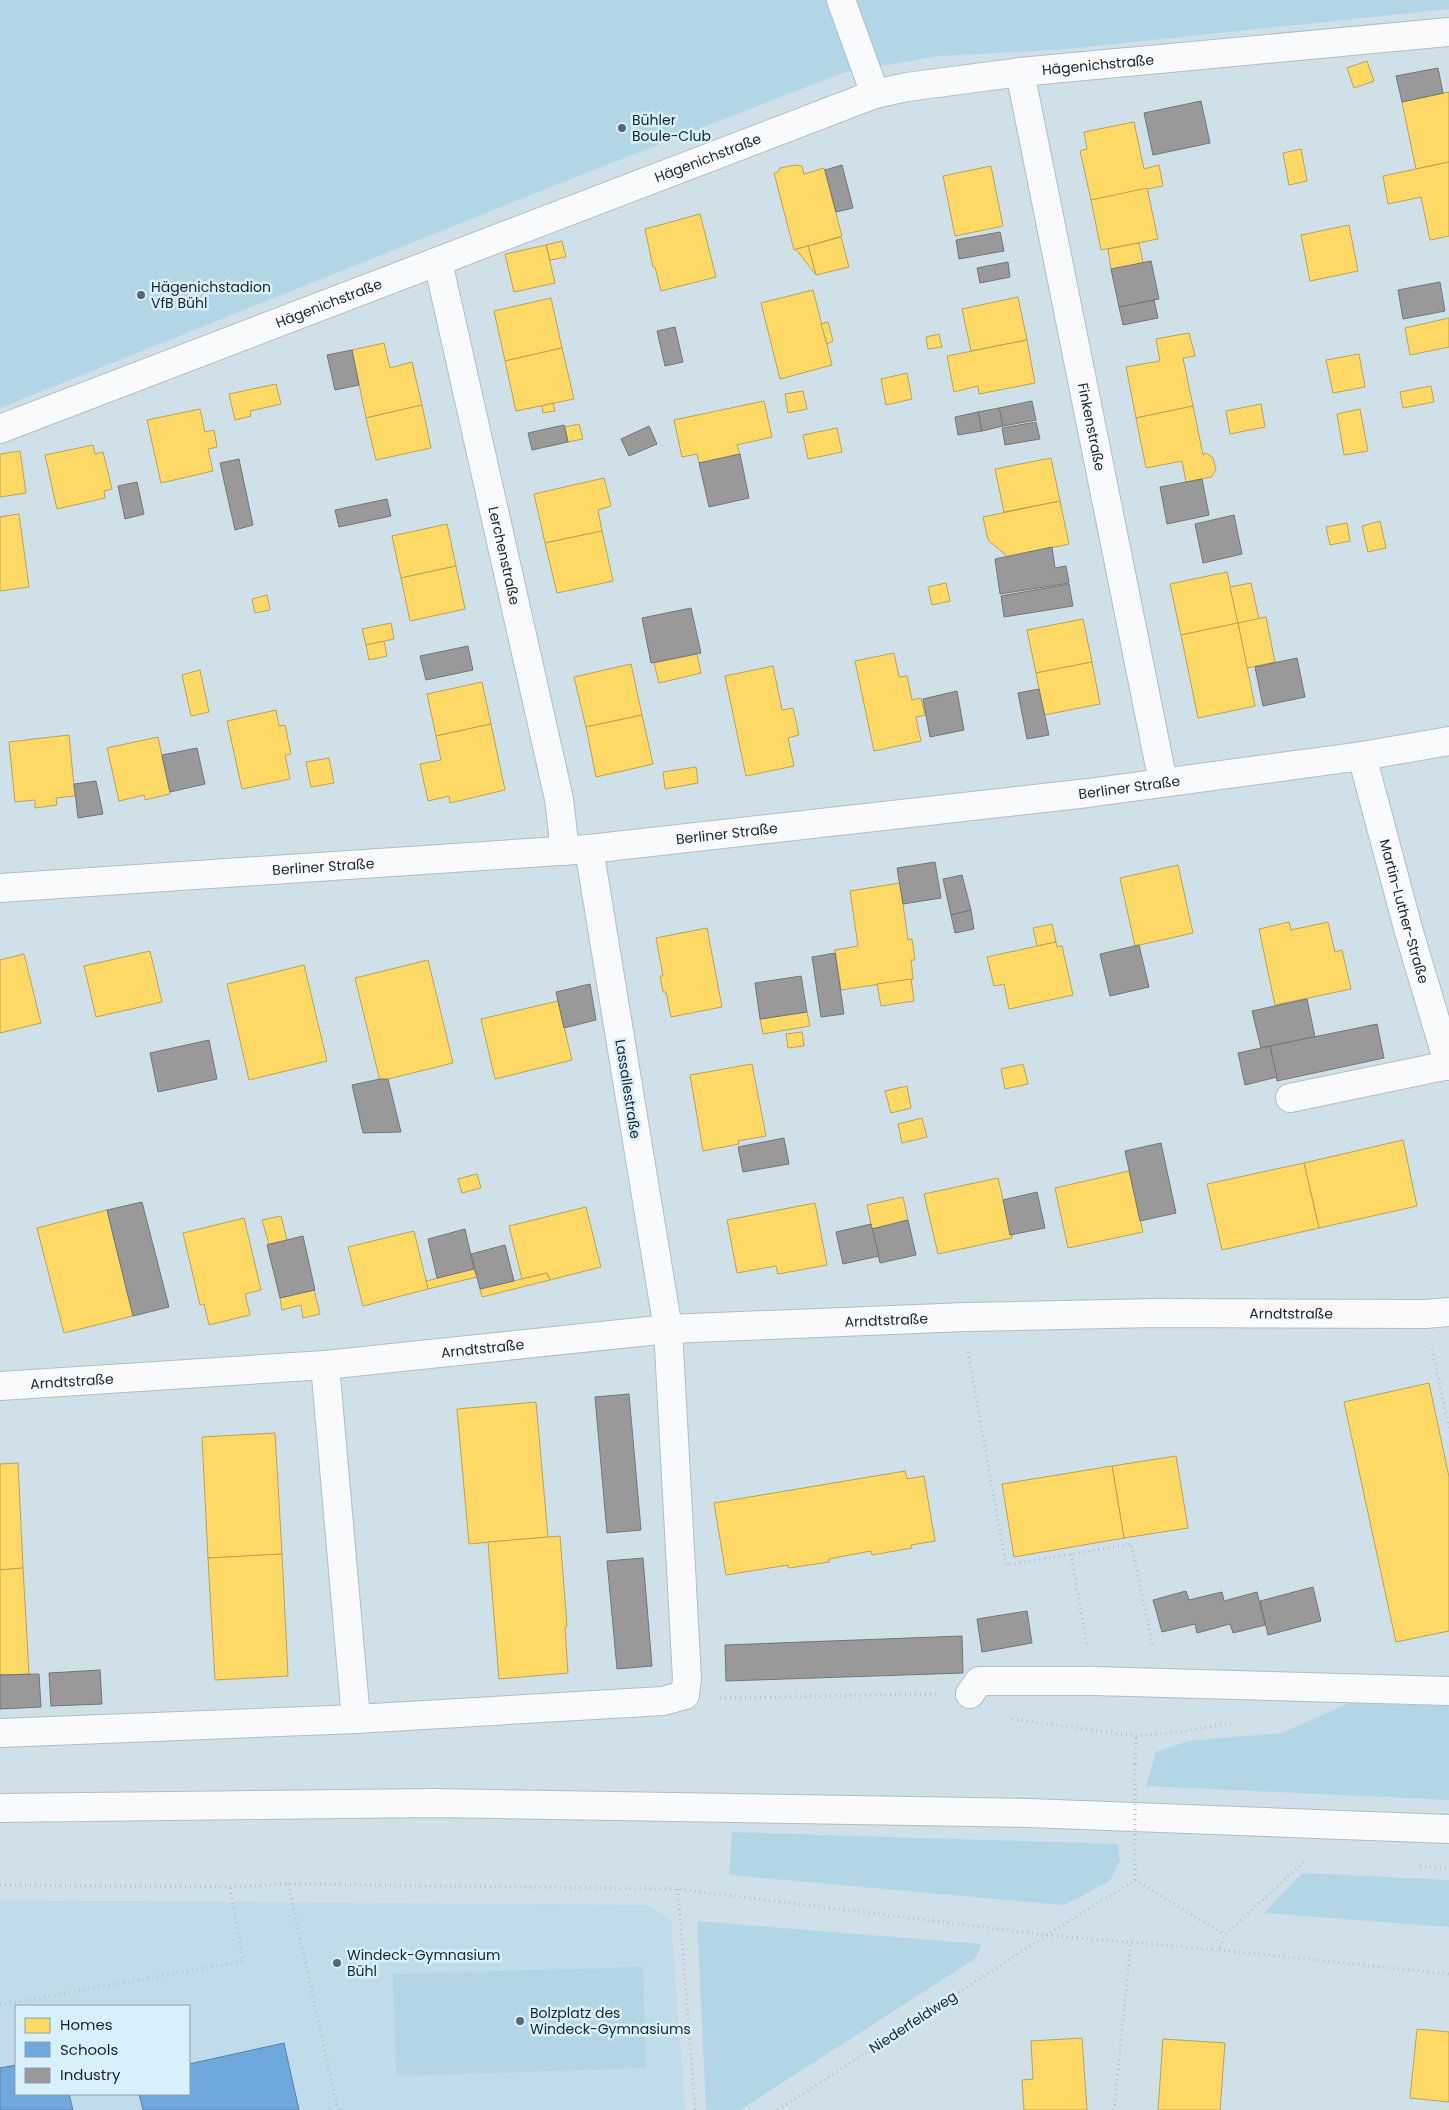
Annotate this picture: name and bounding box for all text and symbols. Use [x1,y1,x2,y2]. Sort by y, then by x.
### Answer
street label: Hägenichstraße [1041,50,1155,80]
place label: Bühler Boule-Club [632,110,711,146]
marker: Bühler Boule-Club [616,122,628,134]
street label: Hägenichstraße [652,128,764,187]
street label: Hägenichstraße [273,274,385,333]
place label: Hägenichstadion VfB Bühl [151,277,271,313]
marker: Hägenichstadion VfB Bühl [135,289,147,301]
street label: Finkenstraße [1073,381,1110,473]
street label: Lerchenstraße [483,504,525,607]
street label: Berliner Straße [1077,771,1182,804]
street label: Berliner Straße [675,818,779,849]
street label: Martin-Luther-Straße [1375,837,1434,986]
street label: Berliner Straße [272,853,375,880]
street label: Lassallestraße [610,1038,646,1140]
street label: Arndtstraße [1249,1303,1333,1324]
street label: Arndtstraße [844,1309,929,1332]
street label: Arndtstraße [440,1334,525,1363]
street label: Arndtstraße [30,1369,115,1394]
place label: Windeck-Gymnasium Bühl [347,1945,500,1981]
marker: Windeck-Gymnasium Bühl [331,1957,343,1969]
street label: Niederfeldweg [865,1986,961,2058]
place label: Bolzplatz des Windeck-Gymnasiums [530,2003,691,2039]
legend [15,2005,190,2095]
text: Homes [60,2014,113,2035]
marker: Bolzplatz des Windeck-Gymnasiums [514,2015,526,2027]
text: Schools [60,2039,118,2060]
text: Industry [60,2064,121,2085]

